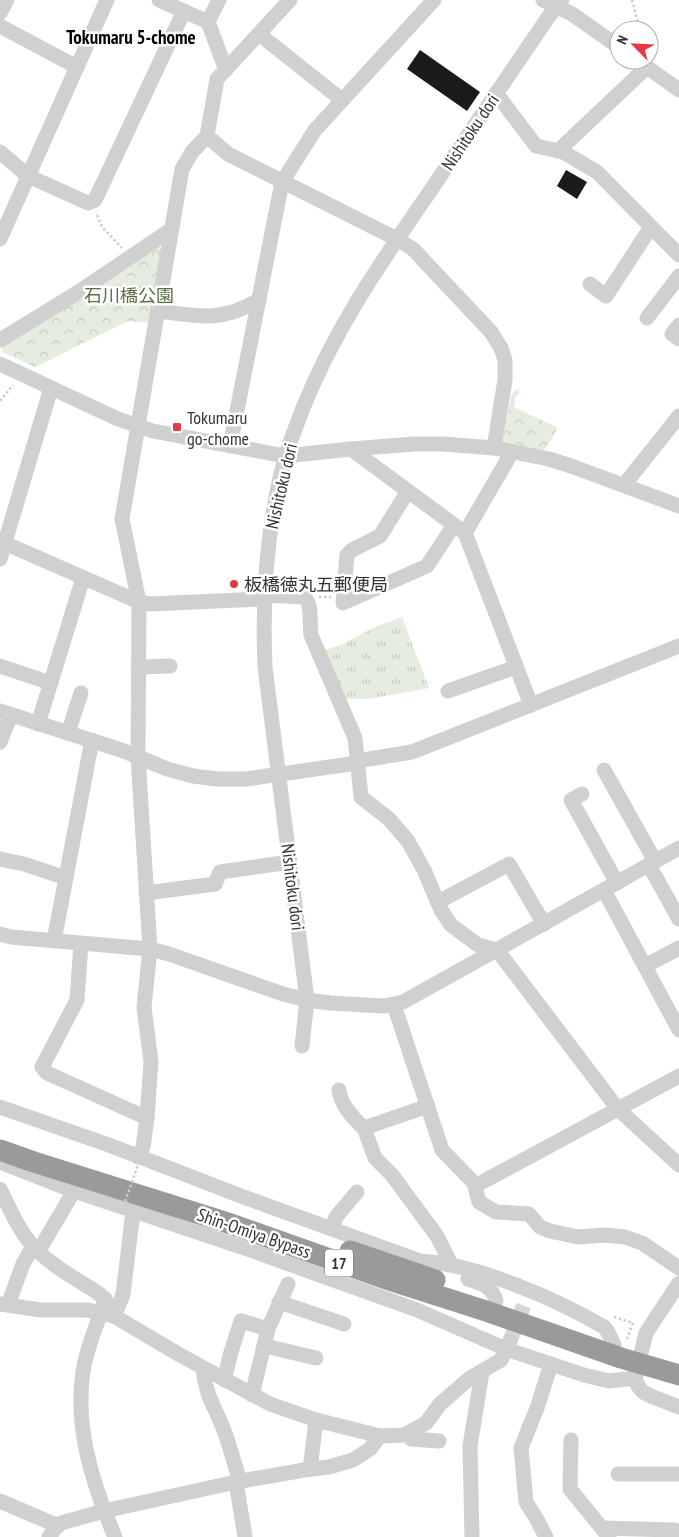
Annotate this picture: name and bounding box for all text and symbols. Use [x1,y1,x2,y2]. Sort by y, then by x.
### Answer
north arrow [609,20,659,70]
district label: Tokumaru 5-chome [66,25,196,49]
text: N [612,33,632,47]
street label: Nishitoku dori [436,89,504,175]
park label: 石川橋公園 [84,284,174,307]
place label: Tokumaru go-chome [187,406,249,450]
marker: Tokumaru go-chome [171,421,183,433]
street label: Nishitoku dori [260,441,302,531]
place label: 板橋徳丸五郵便局 [244,573,388,596]
marker: 板橋徳丸五郵便局 [228,578,240,590]
street label: Nishitoku dori [276,842,310,932]
street label: Shin-Omiya Bypass [194,1203,314,1263]
road number: 17 [325,1250,353,1276]

